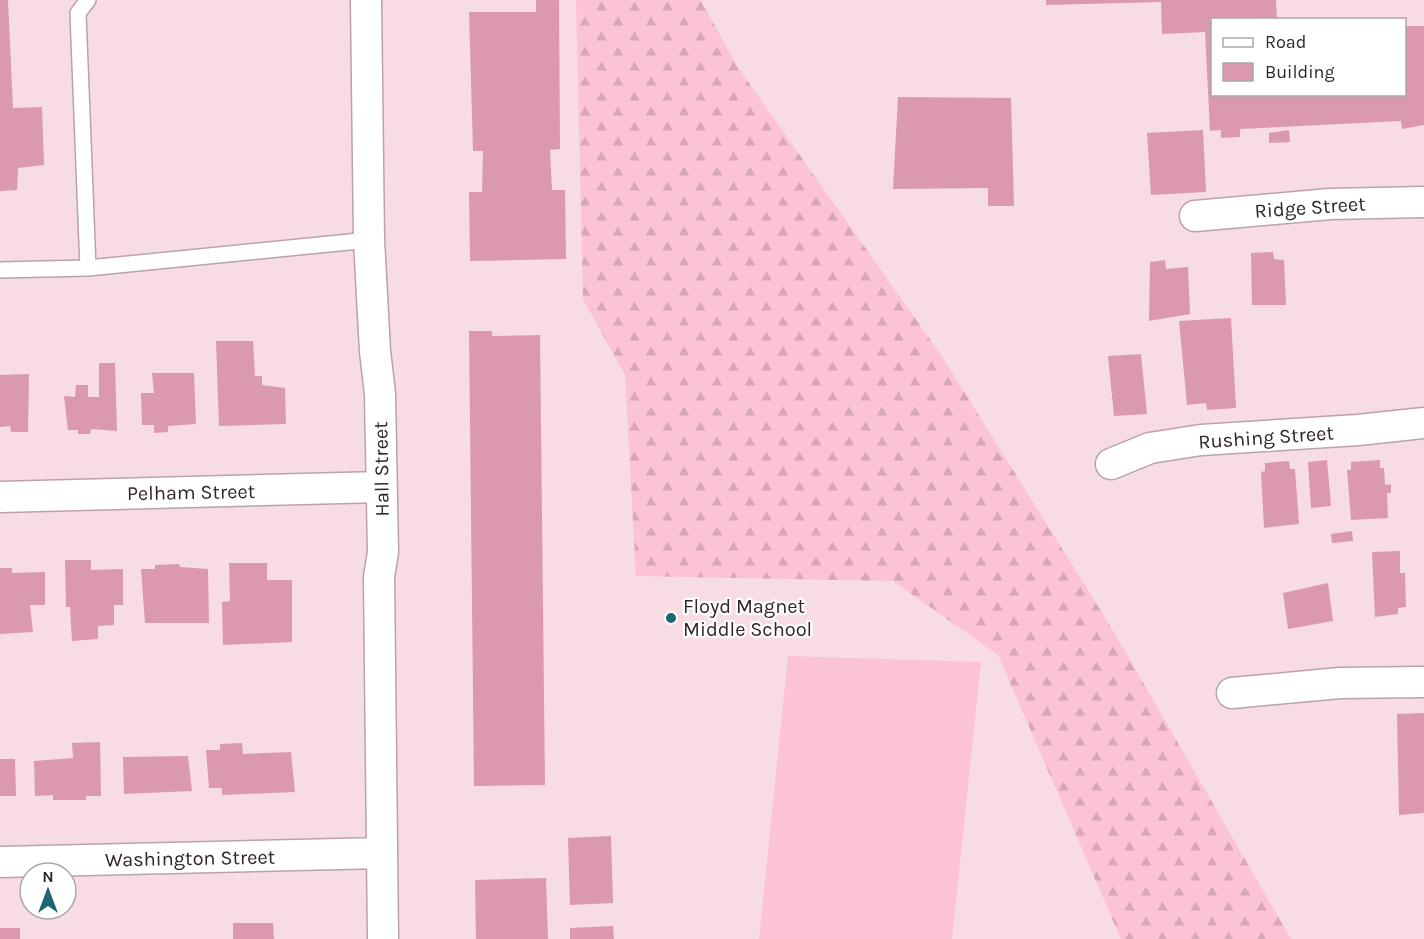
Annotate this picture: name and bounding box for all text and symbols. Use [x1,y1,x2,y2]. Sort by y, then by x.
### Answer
legend [1211,18,1406,96]
text: Road [1265,31,1306,53]
text: Building [1265,61,1335,83]
street label: Ridge Street [1254,192,1367,223]
street label: Hall Street [369,421,394,517]
street label: Rushing Street [1197,421,1335,454]
street label: Pelham Street [127,480,256,505]
place label: Floyd Magnet Middle School [683,595,812,641]
marker: Floyd Magnet Middle School [664,611,678,625]
street label: Washington Street [105,846,276,871]
north arrow [18,861,78,921]
text: N [42,867,54,886]

